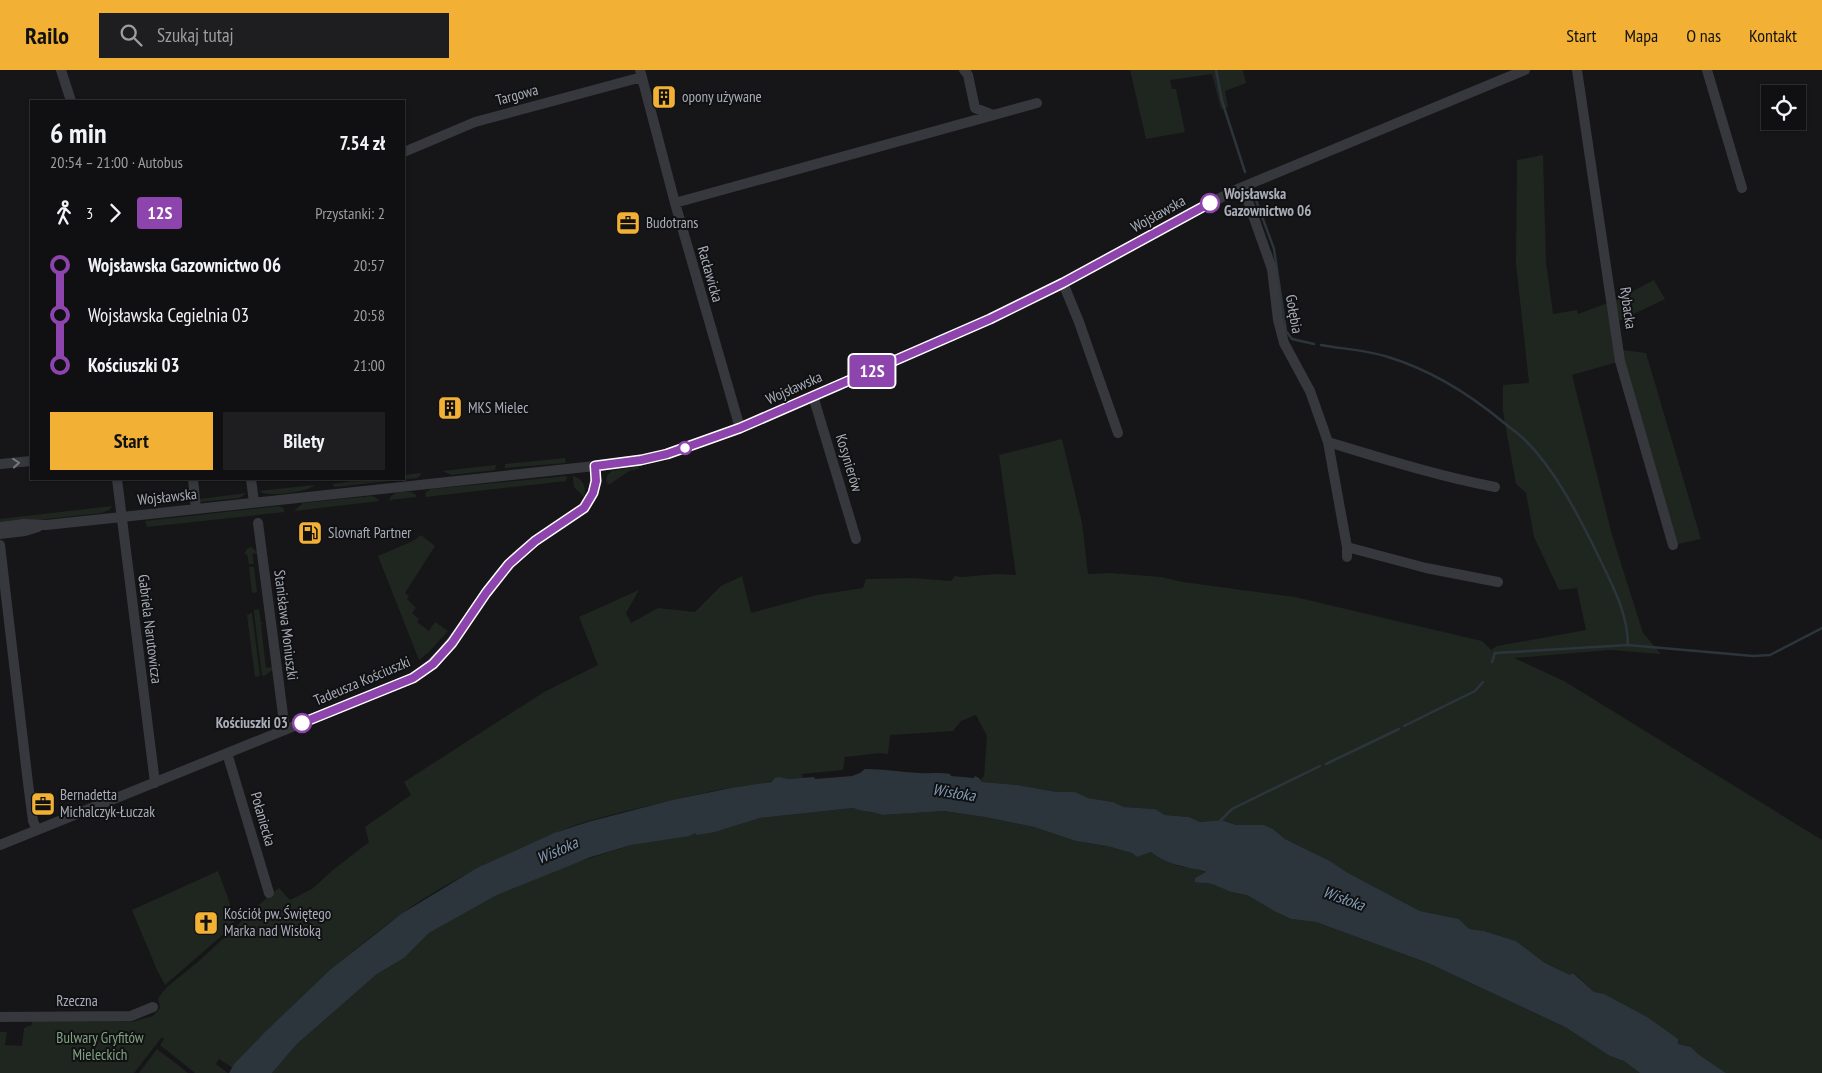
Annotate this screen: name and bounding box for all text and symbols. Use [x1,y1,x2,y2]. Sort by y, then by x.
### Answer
search box [99,13,449,58]
text: Railo [25,20,69,51]
icon: search [117,21,145,49]
text: Szukaj tutaj [157,23,234,47]
text: Start [1566,24,1596,47]
text: Mapa [1624,24,1658,47]
text: O nas [1686,24,1721,47]
text: Kontakt [1749,24,1797,47]
street label: Targowa [494,80,540,109]
building icon: opony używane [651,84,677,110]
map controls [1761,85,1806,130]
button: locate [1761,85,1806,130]
place label: opony używane [682,87,762,106]
text: 6 min [50,114,107,151]
text: 7.54 zł [339,131,385,155]
text: 20:54 – 21:00 · Autobus [50,152,183,172]
place label: Wojsławska Gazownictwo 06 [1223,184,1311,220]
street label: Wojsławska [1127,191,1188,236]
marker: Wojsławska Gazownictwo 06 [1200,193,1220,213]
icon: walk [50,199,78,227]
icon: forward [101,199,129,227]
text: 12S [147,201,172,224]
text: 3 [86,203,93,223]
text: Przystanki: 2 [315,203,385,223]
office icon: Budotrans [615,210,641,236]
place label: Budotrans [646,213,698,232]
street label: Racławicka [693,244,728,304]
text: Wojsławska Gazownictwo 06 [88,253,281,277]
text: 20:57 [353,255,385,275]
street label: Rybacka [1616,286,1641,330]
street label: Gołębia [1282,293,1307,335]
text: Wojsławska Cegielnia 03 [88,303,249,327]
text: 20:58 [353,305,385,325]
text: Kościuszki 03 [88,353,180,377]
text: 21:00 [353,355,385,375]
line badge: 12S [843,355,901,387]
text: 12S [859,359,885,382]
street label: Wojsławska [763,367,825,408]
building icon: MKS Mielec [437,395,463,421]
place label: MKS Mielec [468,398,529,417]
button: Start [50,412,213,470]
button: Bilety [223,412,385,470]
street label: Kosynierów [832,432,867,494]
unlabelled marker [678,441,692,455]
one-way arrow [12,457,20,468]
street label: Wojsławska [136,484,198,509]
fuel station icon: Slovnaft Partner [297,520,323,546]
place label: Slovnaft Partner [328,523,412,542]
street label: Stanisława Moniuszki [270,569,303,681]
street label: Gabriela Narutowicza [134,573,167,685]
street label: Tadeusza Kościuszki [311,652,413,709]
place label: Kościuszki 03 [216,713,288,732]
marker: Kościuszki 03 [292,713,312,733]
water label: Wisłoka [931,779,978,805]
place label: Bernadetta Michalczyk-Łuczak [60,785,155,821]
street label: Połaniecka [247,790,280,848]
office icon: Bernadetta Michalczyk-Łuczak [30,791,56,817]
water label: Wisłoka [533,831,582,868]
water label: Wisłoka [1320,881,1369,915]
place label: Kościół pw. Świętego Marka nad Wisłoką [224,904,331,940]
church icon: Kościół pw. Świętego Marka nad Wisłoką [193,910,219,936]
street label: Rzeczna [56,991,98,1010]
park label: Bulwary Gryfitów Mieleckich [56,1028,144,1064]

